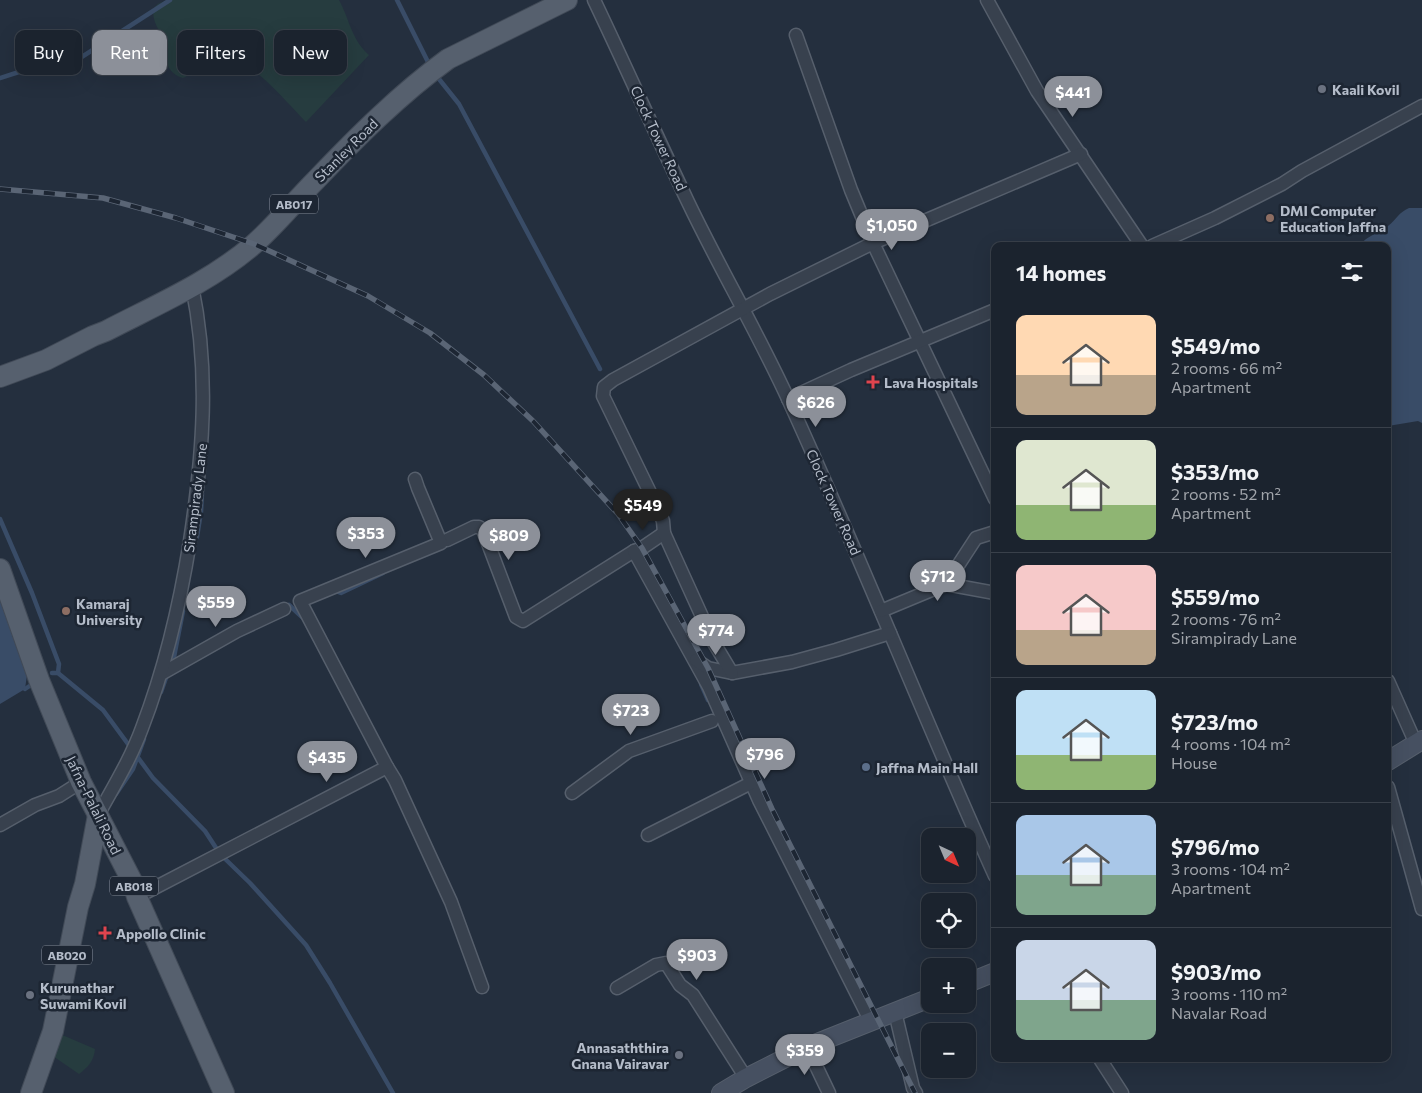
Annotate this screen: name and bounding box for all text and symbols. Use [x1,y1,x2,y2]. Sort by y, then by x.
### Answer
chip: Buy [15,30,82,75]
chip: Rent [92,30,167,75]
chip: Filters [177,30,264,75]
chip: New [274,30,347,75]
pin: $441 [1043,76,1103,118]
place label: Kaali Kovil [1332,81,1400,98]
text: $441 [1055,82,1091,101]
street label: Clock Tower Road [627,83,691,193]
marker: Kaali Kovil [1316,83,1328,95]
street label: Stanley Road [311,115,381,185]
road number: AB017 [270,194,318,213]
place label: DMI Computer Education Jaffna [1280,202,1386,235]
pin: $1,050 [851,208,933,251]
marker: DMI Computer Education Jaffna [1264,212,1276,224]
text: $1,050 [867,215,917,234]
icon: filters [1338,258,1366,286]
text: 14 homes [1016,260,1106,285]
text: $549/mo [1171,333,1260,358]
icon: home [1056,335,1116,395]
text: 2 rooms · 66 m² [1171,358,1282,377]
place label: Lava Hospitals [884,374,978,391]
marker: Lava Hospitals [866,375,880,389]
text: Apartment [1171,377,1251,396]
pin: $626 [786,386,846,428]
text: $626 [797,392,835,411]
street label: Sirampirady Lane [180,442,210,554]
street label: Clock Tower Road [803,446,865,558]
text: $353/mo [1171,459,1259,484]
icon: home [1056,460,1116,520]
text: 2 rooms · 52 m² [1171,484,1281,503]
pin: $549 [613,488,673,531]
text: $549 [624,495,662,514]
text: Apartment [1171,503,1251,522]
pin: $353 [336,516,396,559]
pin: $809 [479,518,539,561]
text: $353 [347,523,385,542]
text: $809 [489,525,529,544]
pin: $712 [908,560,968,602]
text: $712 [921,566,955,585]
text: $559/mo [1171,584,1260,609]
icon: home [1056,585,1116,645]
pin: $559 [186,586,246,628]
text: $559 [197,592,235,611]
place label: Kamaraj University [76,595,143,628]
marker: Kamaraj University [60,605,72,617]
text: 2 rooms · 76 m² [1171,609,1281,628]
pin: $774 [686,614,746,656]
text: $774 [698,620,734,639]
text: Sirampirady Lane [1171,628,1297,647]
pin: $723 [601,694,661,736]
text: $723 [613,700,649,719]
text: $723/mo [1171,709,1258,734]
icon: home [1056,710,1116,770]
text: 4 rooms · 104 m² [1171,734,1290,753]
pin: $796 [735,738,795,780]
pin: $435 [297,740,357,783]
text: $796 [746,744,784,763]
text: $435 [308,747,346,766]
street label: Jafna-Palali Road [63,753,125,857]
text: House [1171,753,1217,772]
place label: Jaffna Main Hall [876,759,978,776]
marker: Jaffna Main Hall [860,761,872,773]
north arrow [921,828,976,882]
map controls [921,828,976,1078]
text: $796/mo [1171,834,1260,859]
icon: home [1056,835,1116,895]
text: 3 rooms · 104 m² [1171,859,1290,878]
road number: AB018 [110,876,158,896]
text: Apartment [1171,878,1251,897]
button: locate [921,893,976,948]
place label: Appollo Clinic [116,925,206,942]
marker: Appollo Clinic [98,926,112,940]
pin: $903 [667,938,727,981]
text: $903 [678,945,716,964]
road number: AB020 [42,946,92,964]
button: + [921,958,976,1013]
text: $903/mo [1171,959,1261,984]
icon: home [1056,960,1116,1020]
place label: Kurunathar Suwami Kovil [40,979,127,1012]
text: 3 rooms · 110 m² [1171,984,1287,1003]
marker: Kurunathar Suwami Kovil [24,989,36,1001]
text: Navalar Road [1171,1003,1267,1022]
button: − [921,1023,976,1078]
pin: $359 [775,1034,835,1076]
place label: Annasaththira Gnana Vairavar [571,1039,669,1072]
text: $359 [786,1040,824,1059]
marker: Annasaththira Gnana Vairavar [673,1049,685,1061]

